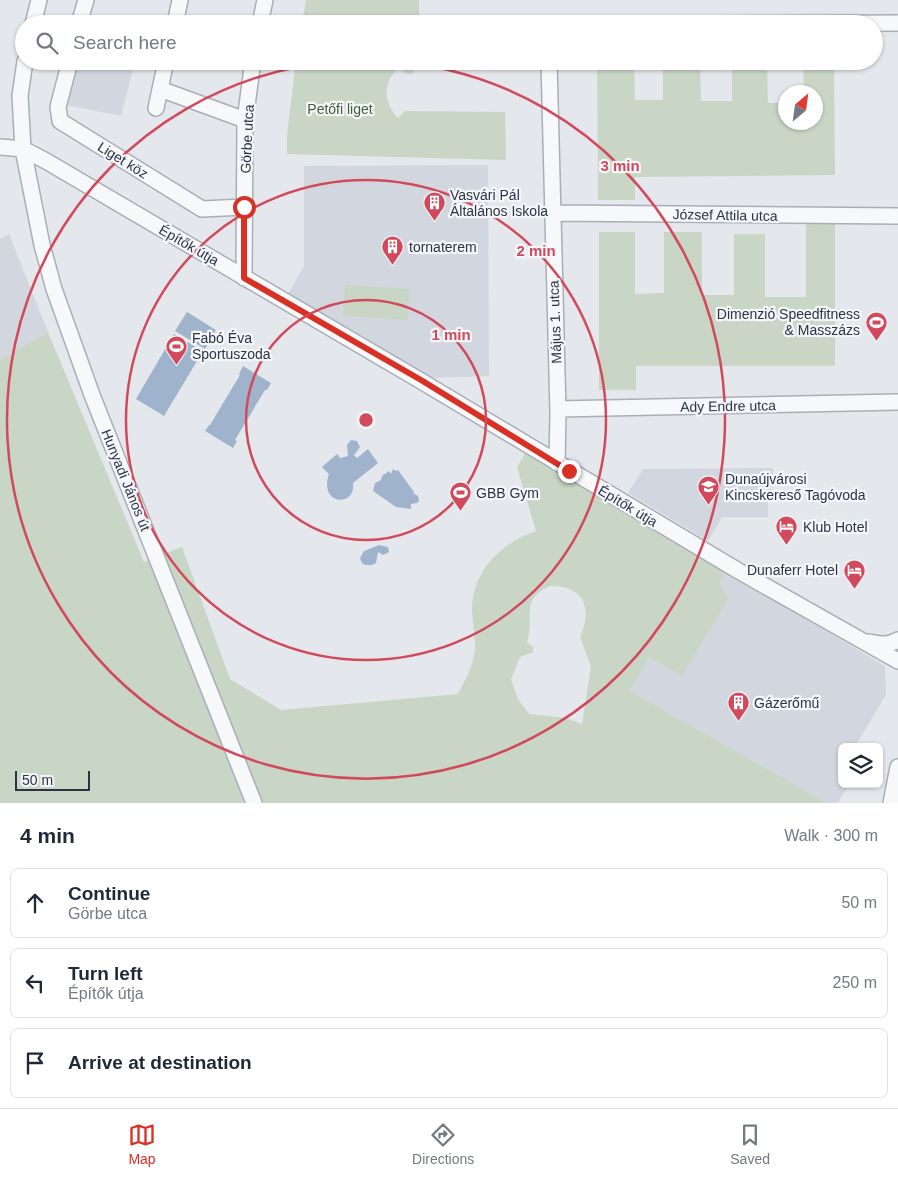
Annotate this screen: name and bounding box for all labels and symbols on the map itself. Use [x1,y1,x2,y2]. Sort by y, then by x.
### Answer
north arrow [778,85,823,130]
park label: Petőfi liget [307,101,373,117]
street label: Görbe utca [237,104,257,174]
street label: Liget köz [95,138,151,182]
text: 3 min [600,157,640,174]
place label: Vasvári Pál Általános Iskola [450,187,548,219]
building icon: Vasvári Pál Általános Iskola [422,191,446,222]
route start [233,196,256,219]
street label: József Attila utca [672,206,778,224]
street label: Építők útja [156,222,222,269]
building icon: tornaterem [381,235,405,266]
place label: tornaterem [409,239,477,255]
text: 2 min [516,242,556,259]
street label: Május 1. utca [546,280,564,364]
place label: Dimenzió Speedfitness & Masszázs [717,306,860,338]
sports icon: Dimenzió Speedfitness & Masszázs [864,310,888,341]
text: 1 min [431,326,471,343]
place label: Fabó Éva Sportuszoda [192,330,271,362]
sports icon: Fabó Éva Sportuszoda [164,334,188,365]
street label: Ady Endre utca [680,397,776,415]
centre of rings [357,411,375,429]
street label: Hunyadi János út [98,427,154,533]
route end [558,460,581,483]
place label: Dunaújvárosi Kincskereső Tagóvoda [725,471,866,503]
school or university icon: Dunaújvárosi Kincskereső Tagóvoda [697,475,721,506]
sports icon: GBB Gym [448,481,472,512]
street label: Építők útja [596,482,661,530]
place label: GBB Gym [476,485,539,501]
hotel icon: Klub Hotel [775,515,799,546]
place label: Klub Hotel [803,519,868,535]
hotel icon: Dunaferr Hotel [842,558,866,589]
place label: Dunaferr Hotel [747,562,838,578]
building icon: Gázerőmű [726,691,750,722]
place label: Gázerőmű [754,695,820,711]
scale bar [15,768,90,791]

